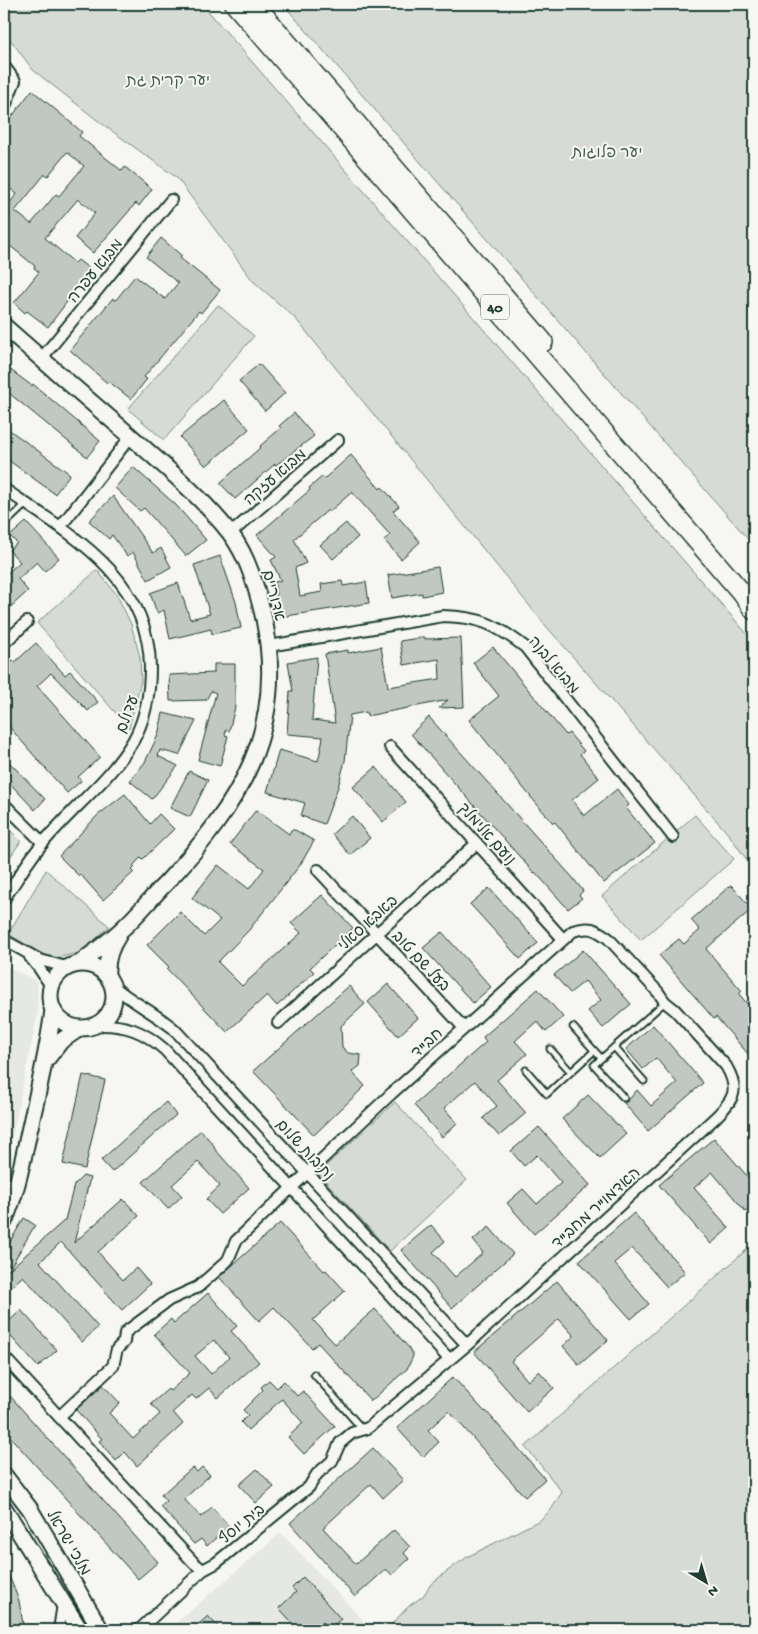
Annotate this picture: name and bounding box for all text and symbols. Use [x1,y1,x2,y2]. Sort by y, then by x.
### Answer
park label: יער קרית גת [125,73,210,92]
park label: יער פלוגות [571,143,642,164]
street label: מבוא עפרה [65,236,128,308]
road number: 40 [481,294,509,320]
street label: מבוא עזקה [241,446,312,511]
street label: אדוריים [256,568,288,624]
street label: מבוא לבנה [523,632,583,699]
street label: עדולם [112,693,145,737]
street label: נועם אלימלך [453,799,520,870]
street label: באבא סאלי [334,891,403,956]
street label: בעל שם טוב [386,927,454,997]
street label: חב"ד [409,1025,448,1064]
street label: נתיבות שלום [270,1115,338,1186]
street label: האדמו"ר מחב"ד [549,1165,646,1254]
street label: בית יוסף [215,1500,270,1550]
street label: מלכי ישראל [41,1507,95,1580]
north arrow [680,1556,730,1606]
text: N [704,1581,721,1600]

